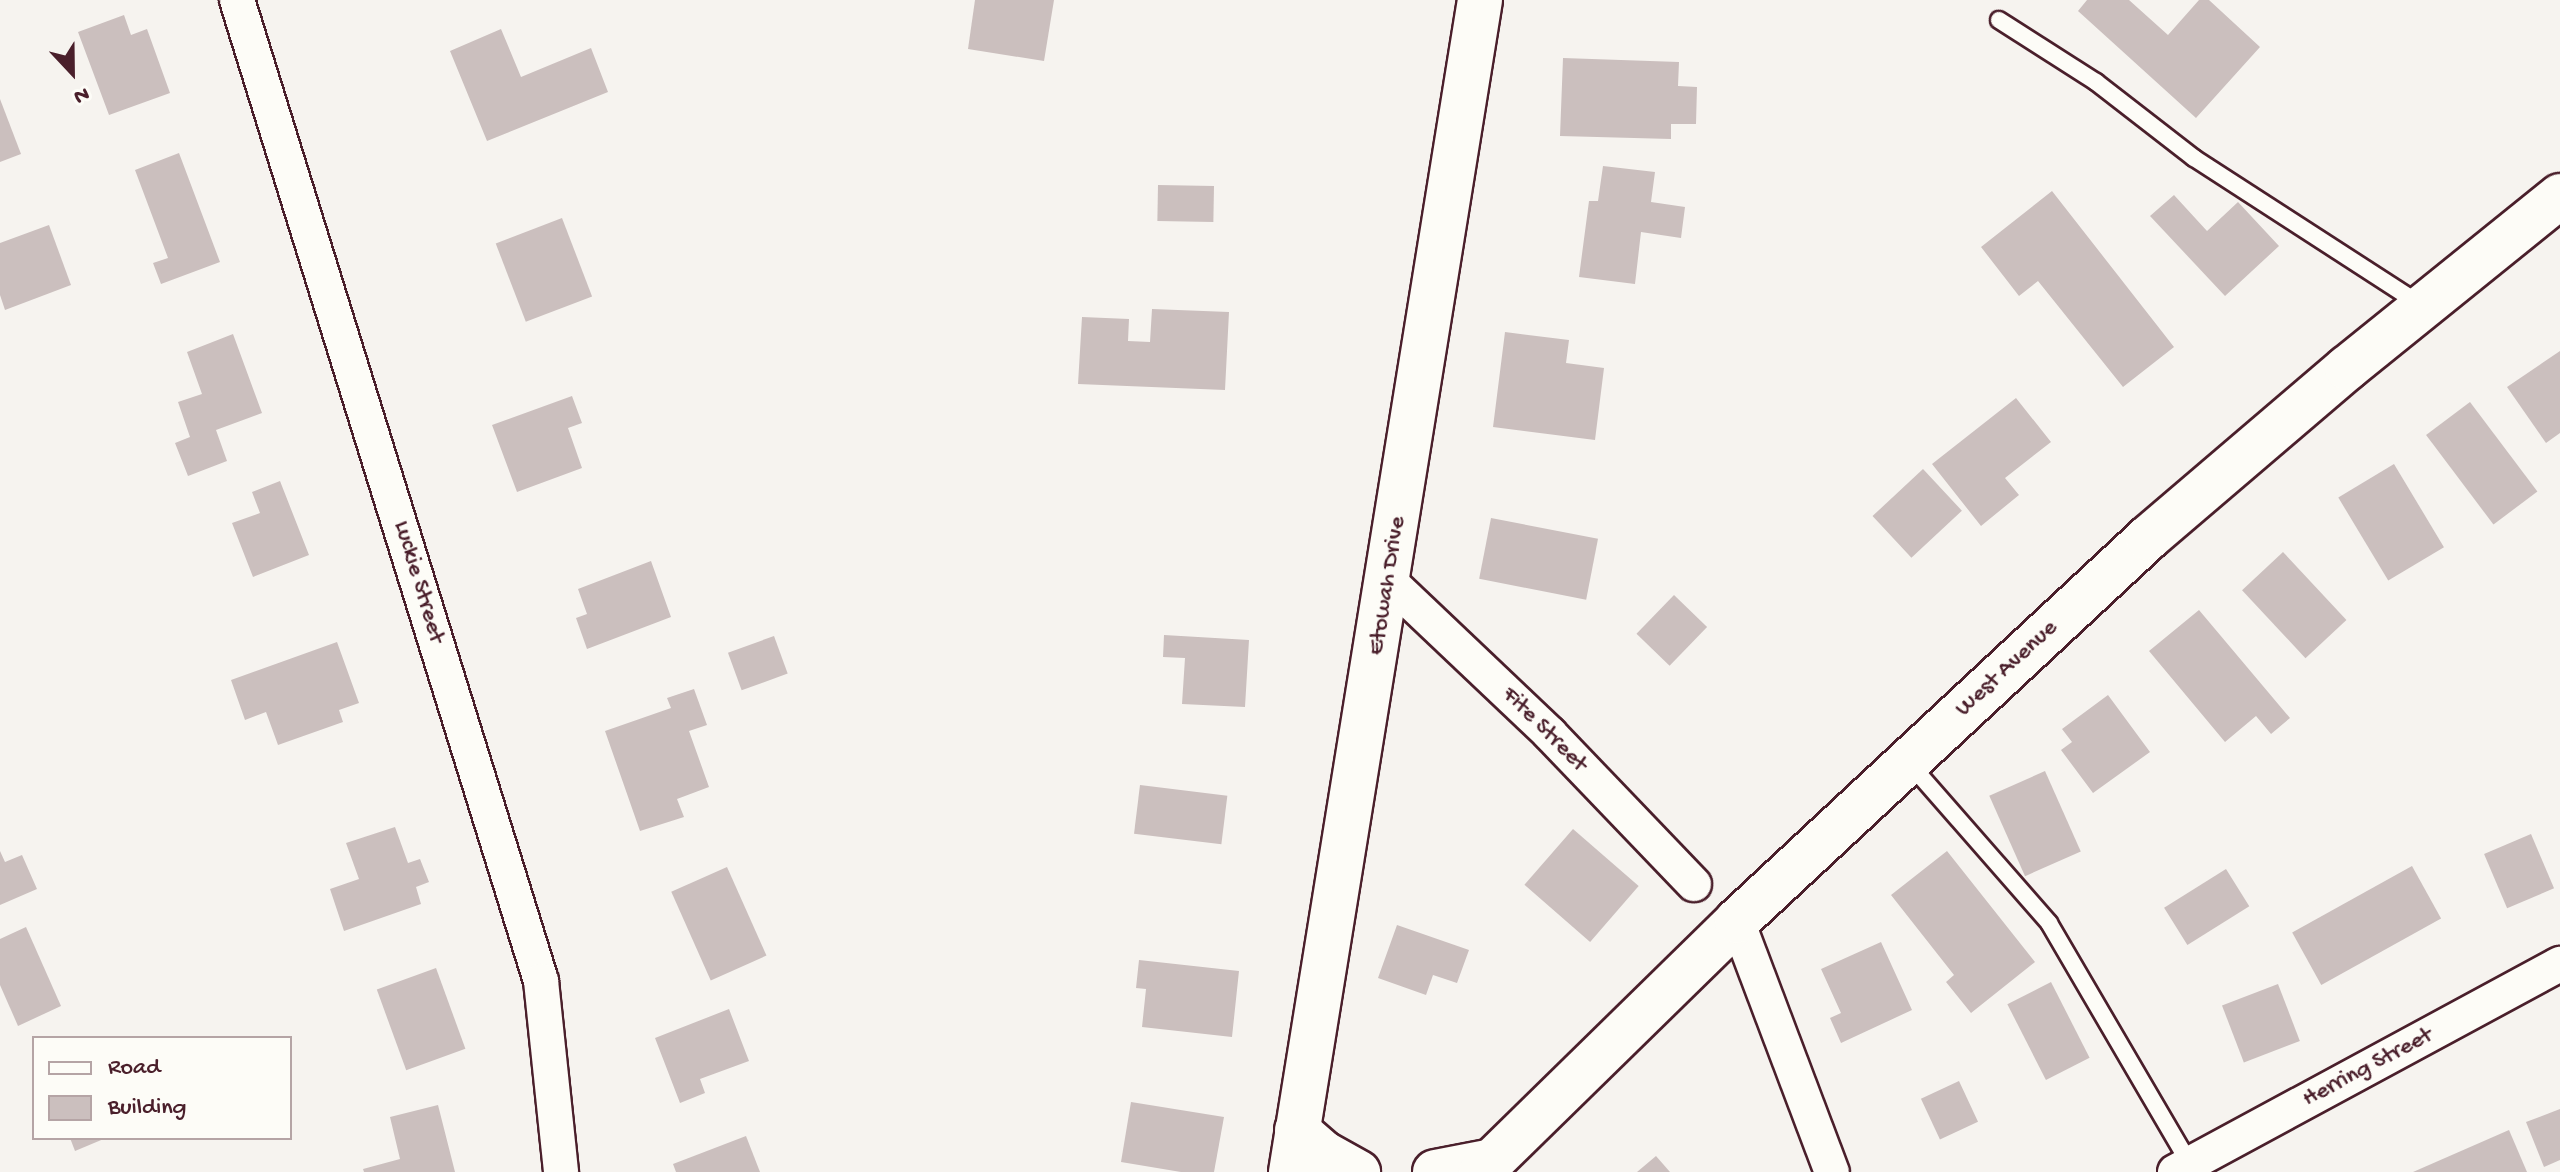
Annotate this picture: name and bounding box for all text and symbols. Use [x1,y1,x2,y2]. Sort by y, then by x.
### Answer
north arrow [32,32,112,112]
text: N [69,80,93,109]
street label: Etowah Drive [1363,515,1413,657]
street label: Luckie Street [386,517,450,647]
street label: West Avenue [1950,614,2064,724]
street label: Fite Street [1495,681,1593,779]
street label: Herring Street [2298,1022,2438,1114]
legend [32,1036,292,1140]
text: Road [108,1054,160,1083]
text: Building [108,1094,186,1123]

